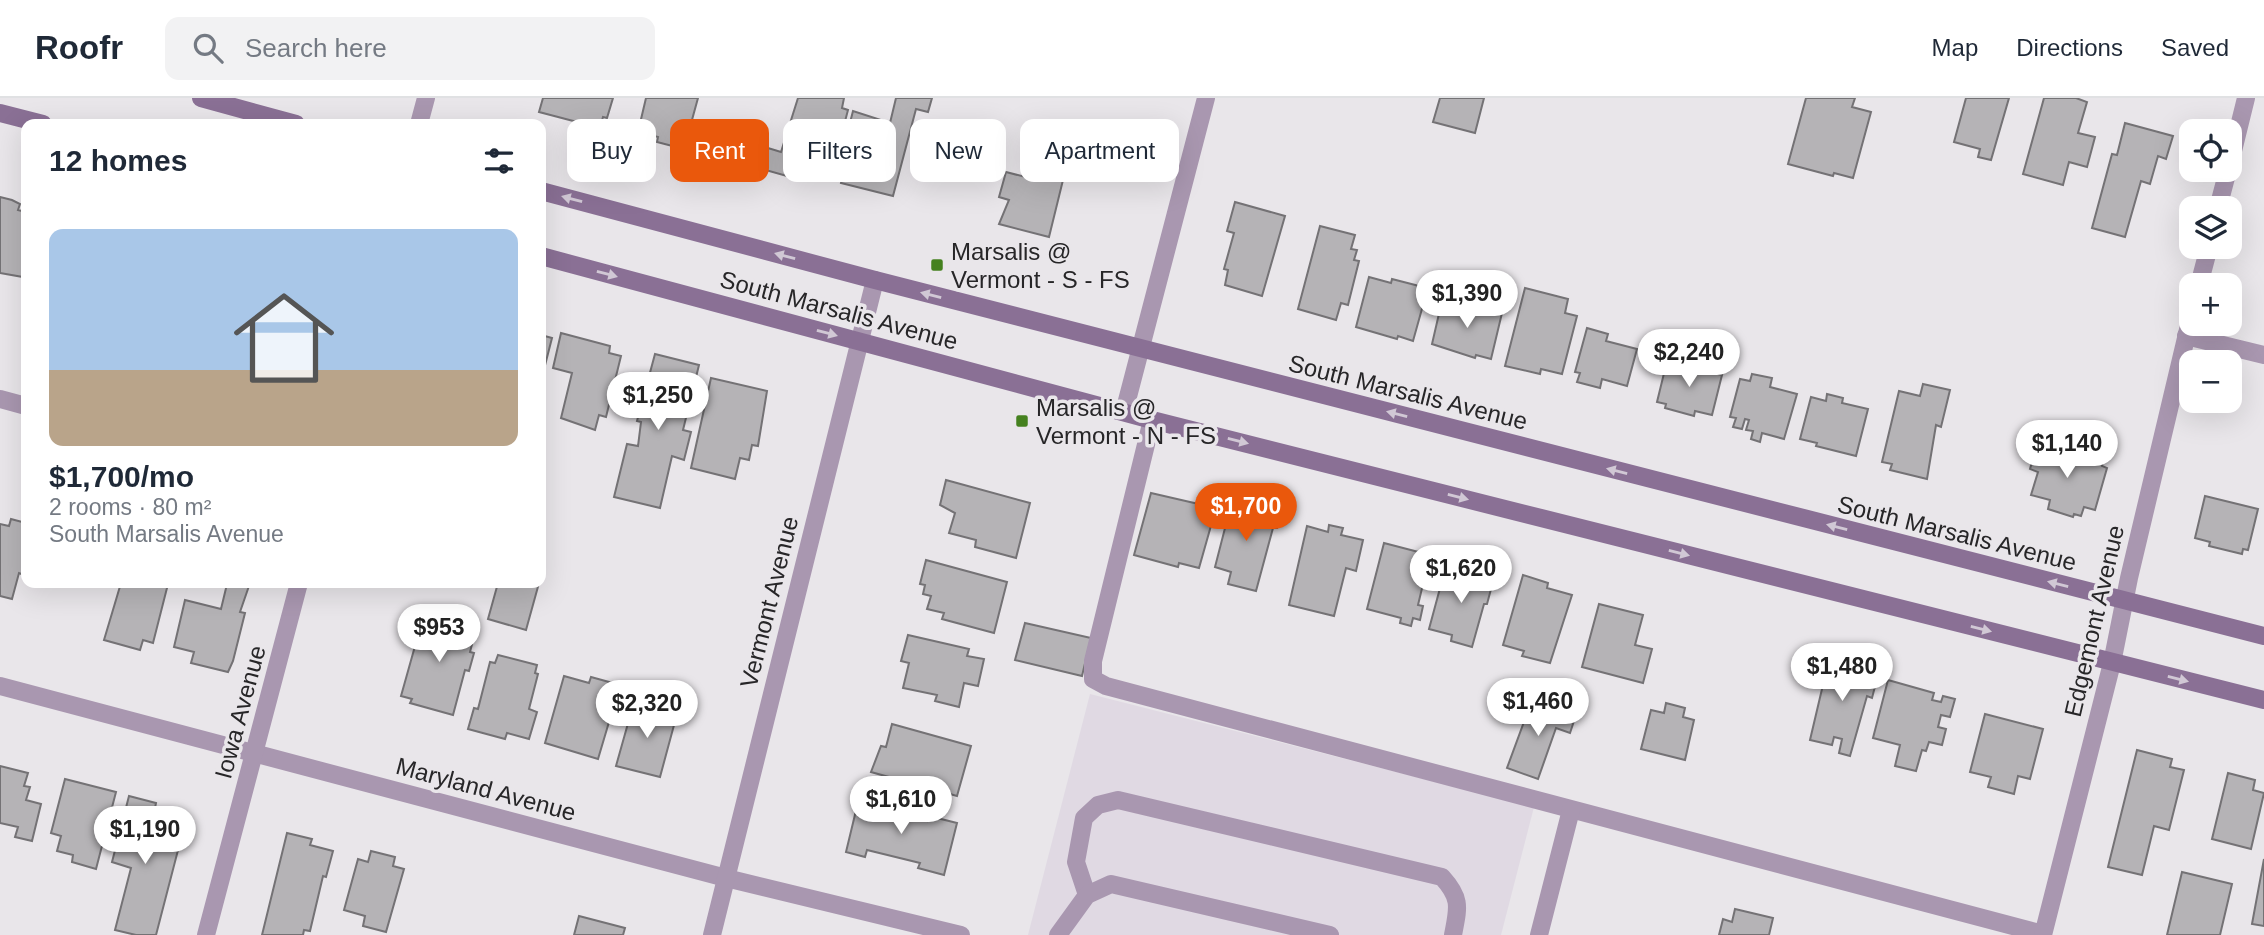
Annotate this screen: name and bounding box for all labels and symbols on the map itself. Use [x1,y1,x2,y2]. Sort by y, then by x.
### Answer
one-way arrow [560,193,582,204]
place label: Marsalis @ Vermont - S - FS [951,238,1130,293]
one-way arrow [774,250,796,261]
marker: Marsalis @ Vermont - S - FS [929,257,945,273]
street label: South Marsalis Avenue [717,265,961,355]
one-way arrow [596,269,618,280]
pin: $1,390 [1410,271,1524,330]
one-way arrow [920,289,942,300]
one-way arrow [816,328,837,338]
pin: $2,240 [1632,330,1746,389]
street label: South Marsalis Avenue [1286,349,1530,435]
pin: $1,250 [601,372,715,432]
place label: Marsalis @ Vermont - N - FS [1036,394,1216,449]
one-way arrow [1385,408,1407,419]
marker: Marsalis @ Vermont - N - FS [1014,413,1030,429]
pin: $1,140 [2010,420,2124,480]
one-way arrow [1227,436,1249,447]
one-way arrow [1606,465,1628,476]
pin: $1,700 [1189,484,1303,543]
street label: South Marsalis Avenue [1835,490,2079,576]
one-way arrow [1447,492,1469,503]
street label: Vermont Avenue [735,513,803,691]
one-way arrow [1826,521,1848,532]
street label: Edgemont Avenue [2059,523,2129,719]
pin: $1,620 [1404,546,1518,605]
one-way arrow [1668,548,1690,559]
one-way arrow [2046,578,2068,589]
pin: $953 [398,604,480,664]
one-way arrow [1970,624,1992,635]
street label: Iowa Avenue [209,642,271,782]
pin: $1,480 [1785,644,1899,703]
one-way arrow [2167,674,2189,685]
pin: $1,460 [1481,678,1595,738]
pin: $2,320 [590,680,704,740]
street label: Maryland Avenue [393,752,579,826]
pin: $1,610 [844,776,958,836]
pin: $1,190 [88,806,202,866]

